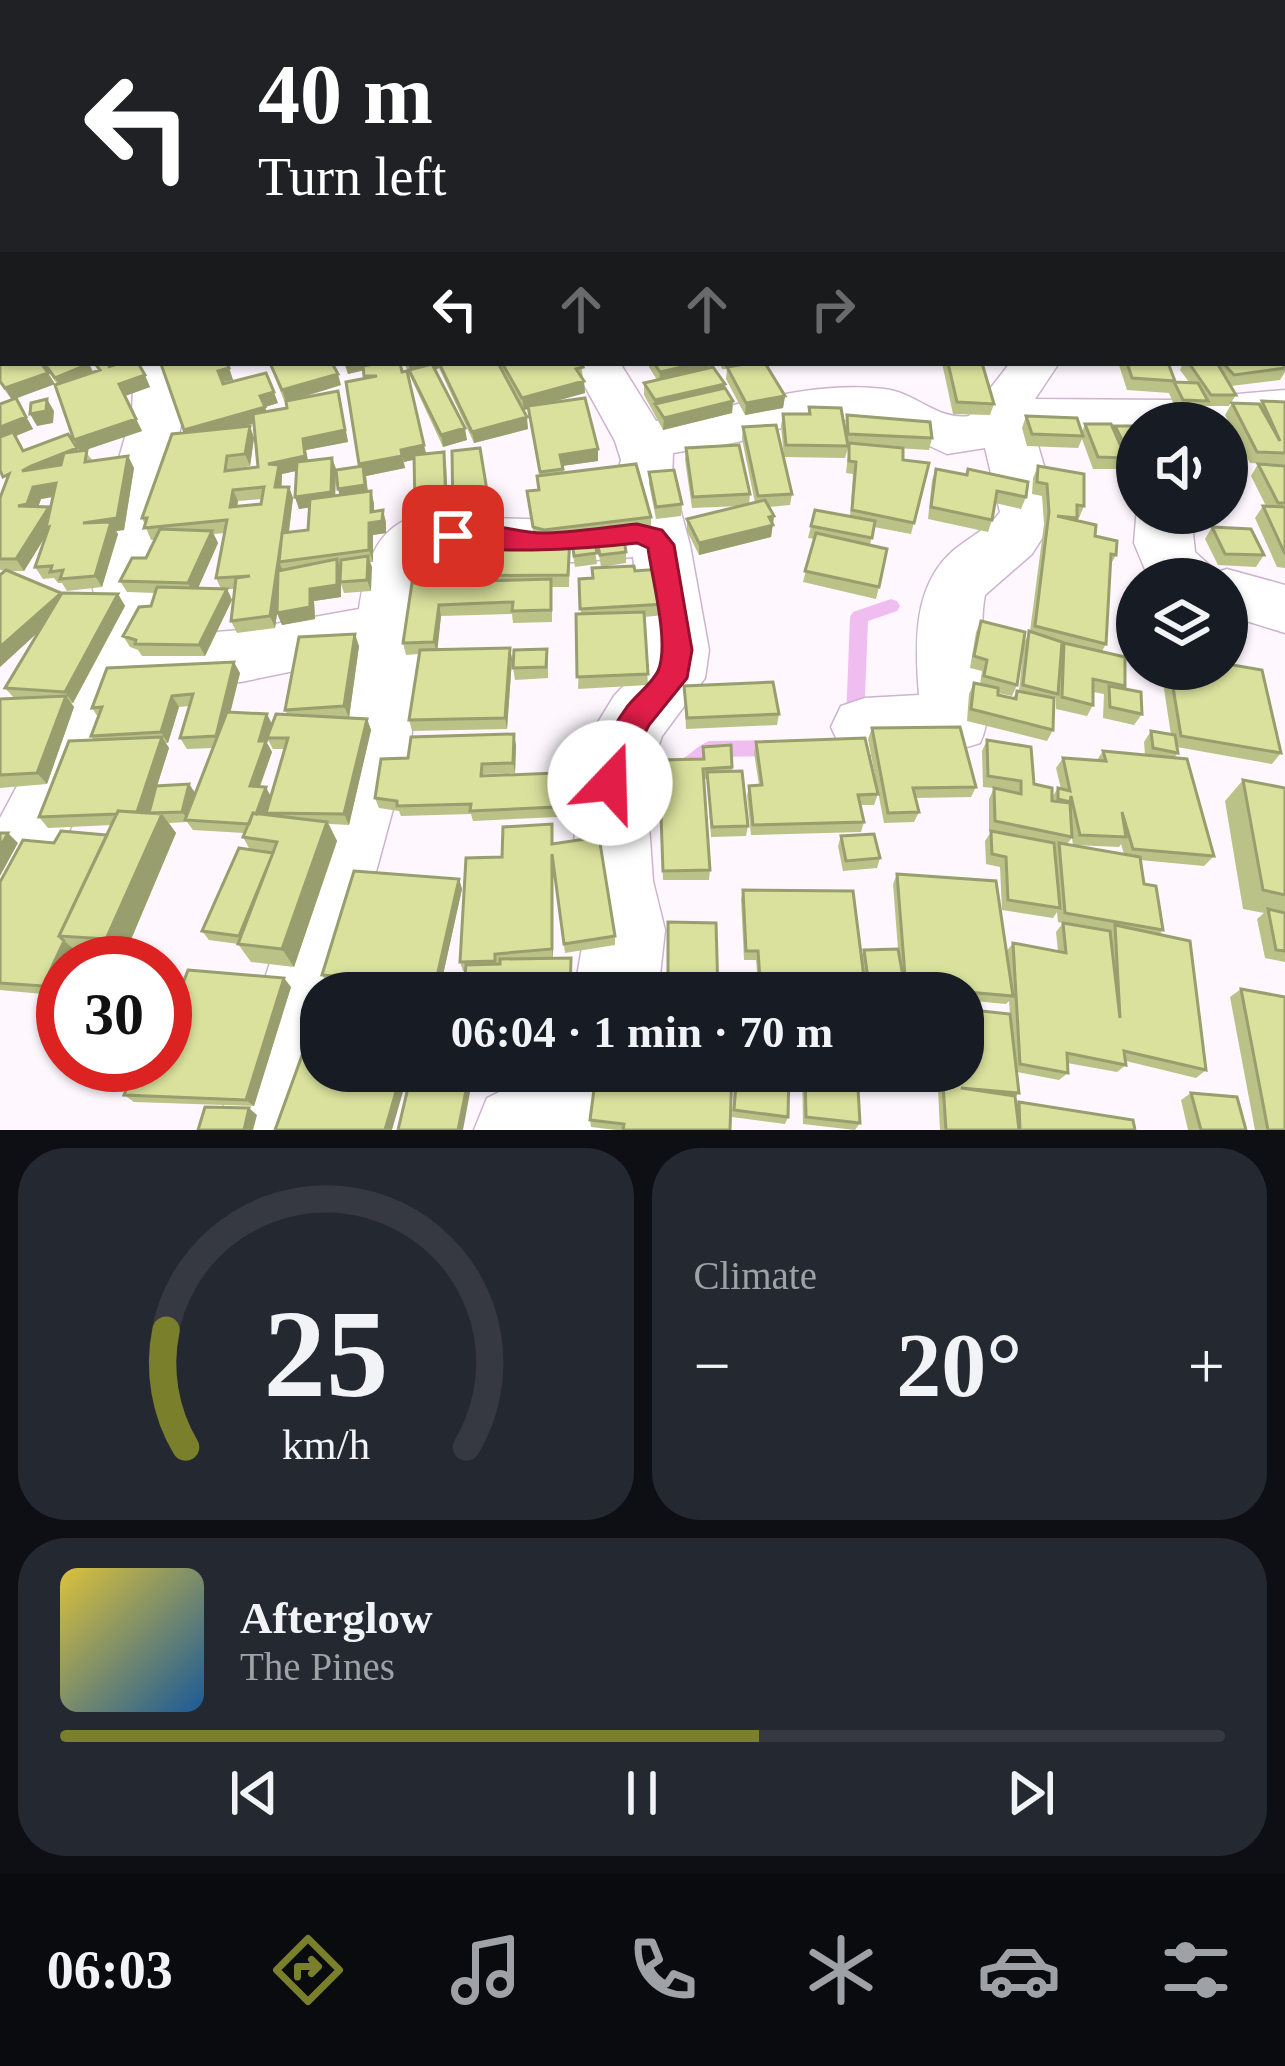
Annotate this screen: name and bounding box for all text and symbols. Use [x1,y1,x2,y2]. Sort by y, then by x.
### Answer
icon: left [60,48,216,204]
text: 40 m [258,48,433,141]
text: Turn left [258,147,447,207]
icon: left [422,276,488,342]
icon: ahead [548,276,614,342]
icon: ahead [674,276,740,342]
icon: right [800,276,866,342]
map controls [1116,402,1248,690]
button: sound [1116,402,1248,534]
pin [402,485,504,587]
icon: arrive [420,503,486,569]
button: layers [1116,558,1248,690]
position arrow [547,720,673,846]
speed limit sign: 30 [36,936,192,1092]
text: 06:04 · 1 min · 70 m [451,1007,833,1057]
text: Climate [694,1254,817,1297]
text: 25 [263,1285,388,1423]
text: 20° [896,1316,1022,1415]
text: − [694,1329,731,1402]
text: + [1188,1329,1225,1402]
text: km/h [282,1421,370,1468]
text: Afterglow [240,1593,432,1643]
text: The Pines [240,1645,395,1688]
icon: previous [221,1760,287,1826]
icon: pause [609,1760,675,1826]
icon: next [998,1760,1064,1826]
icon: directions [266,1928,350,2012]
icon: music [444,1928,528,2012]
icon: phone [621,1928,705,2012]
icon: climate [799,1928,883,2012]
icon: car [977,1928,1061,2012]
icon: filters [1154,1928,1238,2012]
text: 06:03 [47,1940,173,2000]

